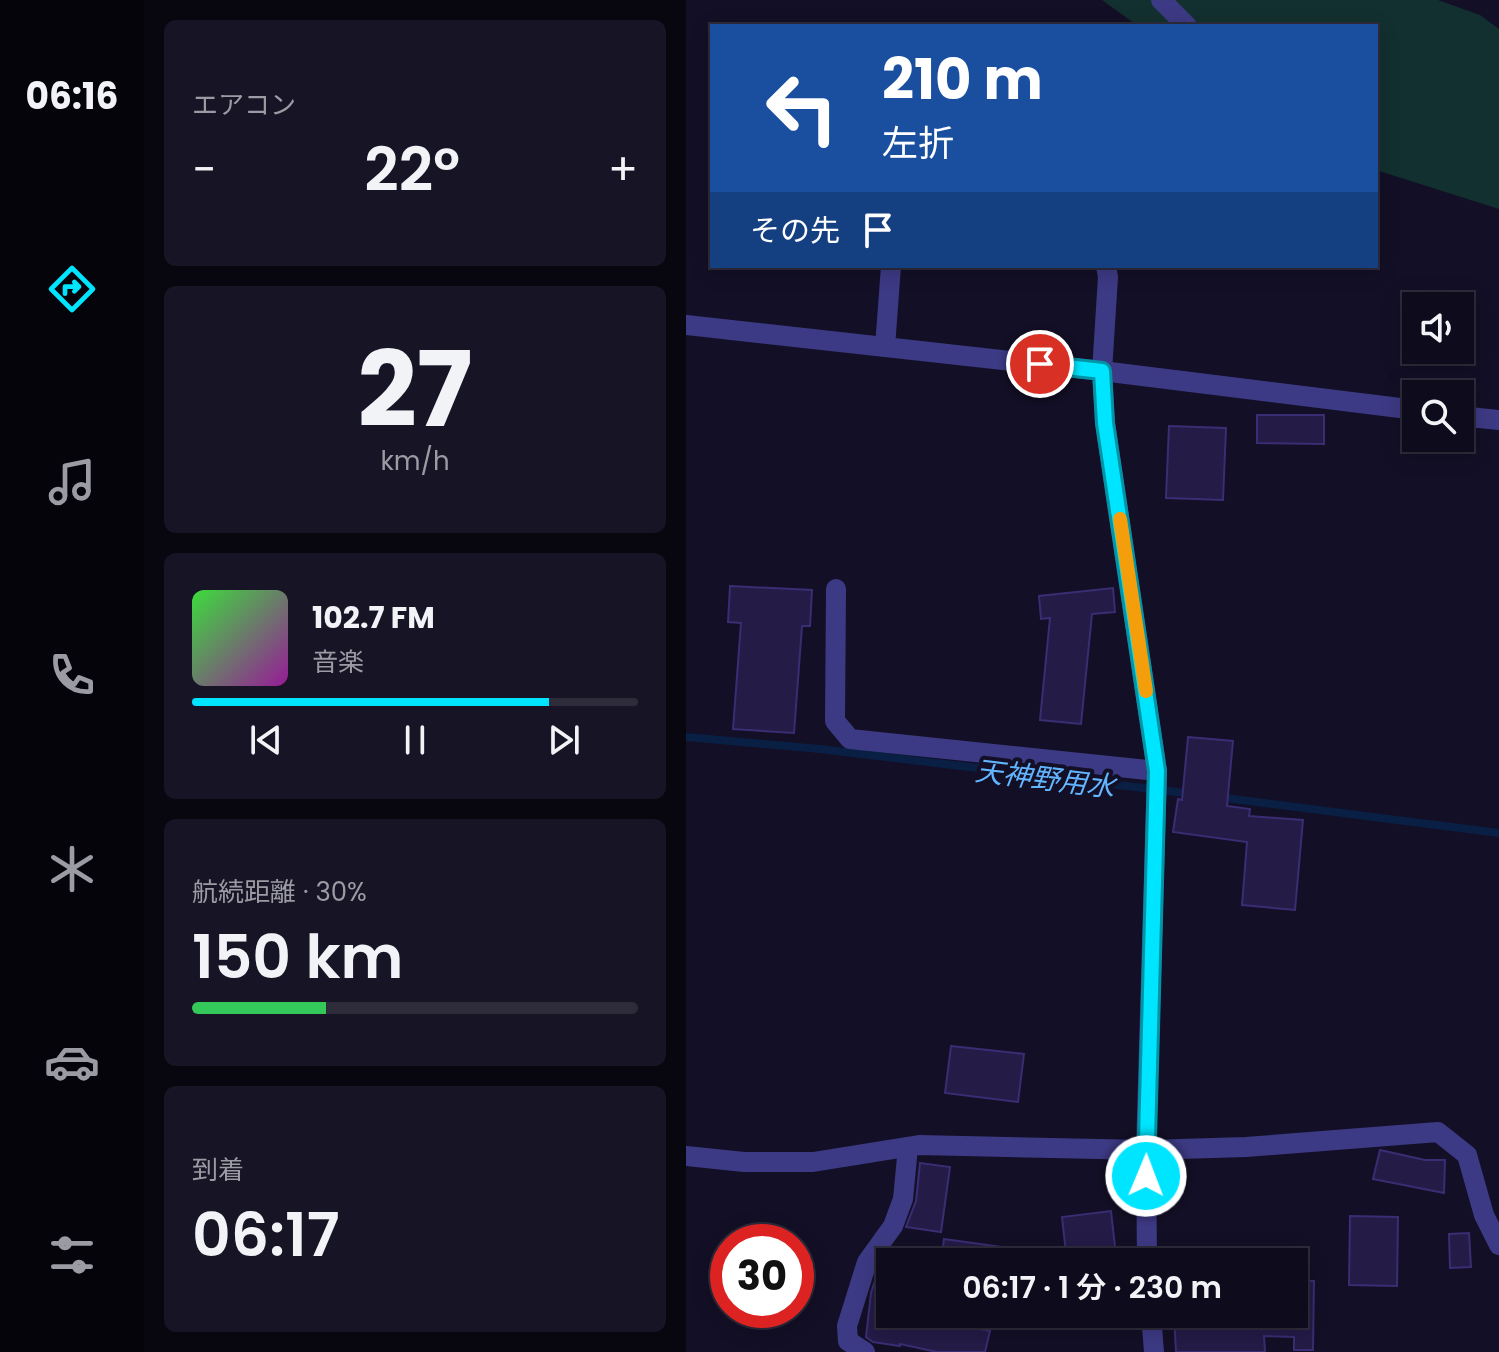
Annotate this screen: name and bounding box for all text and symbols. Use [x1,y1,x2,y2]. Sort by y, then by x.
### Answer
text: 210 m [882,40,1043,119]
icon: left [750,56,854,160]
text: 06:16 [25,71,119,122]
text: エアコン [192,87,296,123]
text: 左折 [882,118,954,169]
text: 22° [364,128,460,212]
text: − [192,139,216,200]
text: + [608,139,638,200]
icon: arrive [856,208,900,252]
text: その先 [750,209,840,252]
icon: directions [44,261,100,317]
map controls [1402,292,1474,452]
button: sound [1402,292,1474,364]
text: 27 [357,317,473,462]
pin [1006,330,1074,398]
icon: arrive [1018,342,1062,386]
button: search [1402,380,1474,452]
text: km/h [380,443,450,479]
icon: music [44,454,100,510]
text: 102.7 FM [312,596,435,639]
text: 音楽 [312,644,364,680]
icon: phone [44,647,100,703]
icon: previous [244,718,288,762]
icon: pause [393,718,437,762]
icon: next [542,718,586,762]
water label: 天神野用水 [973,751,1120,807]
icon: climate [44,841,100,897]
text: 航続距離 · 30% [192,874,367,910]
text: 150 km [192,915,403,999]
icon: car [44,1034,100,1090]
position arrow [1104,1134,1188,1218]
text: 到着 [192,1152,244,1188]
text: 06:17 [192,1193,340,1277]
speed limit sign: 30 [710,1224,814,1328]
icon: filters [44,1227,100,1283]
text: 06:17 · 1 分 · 230 m [962,1266,1222,1309]

